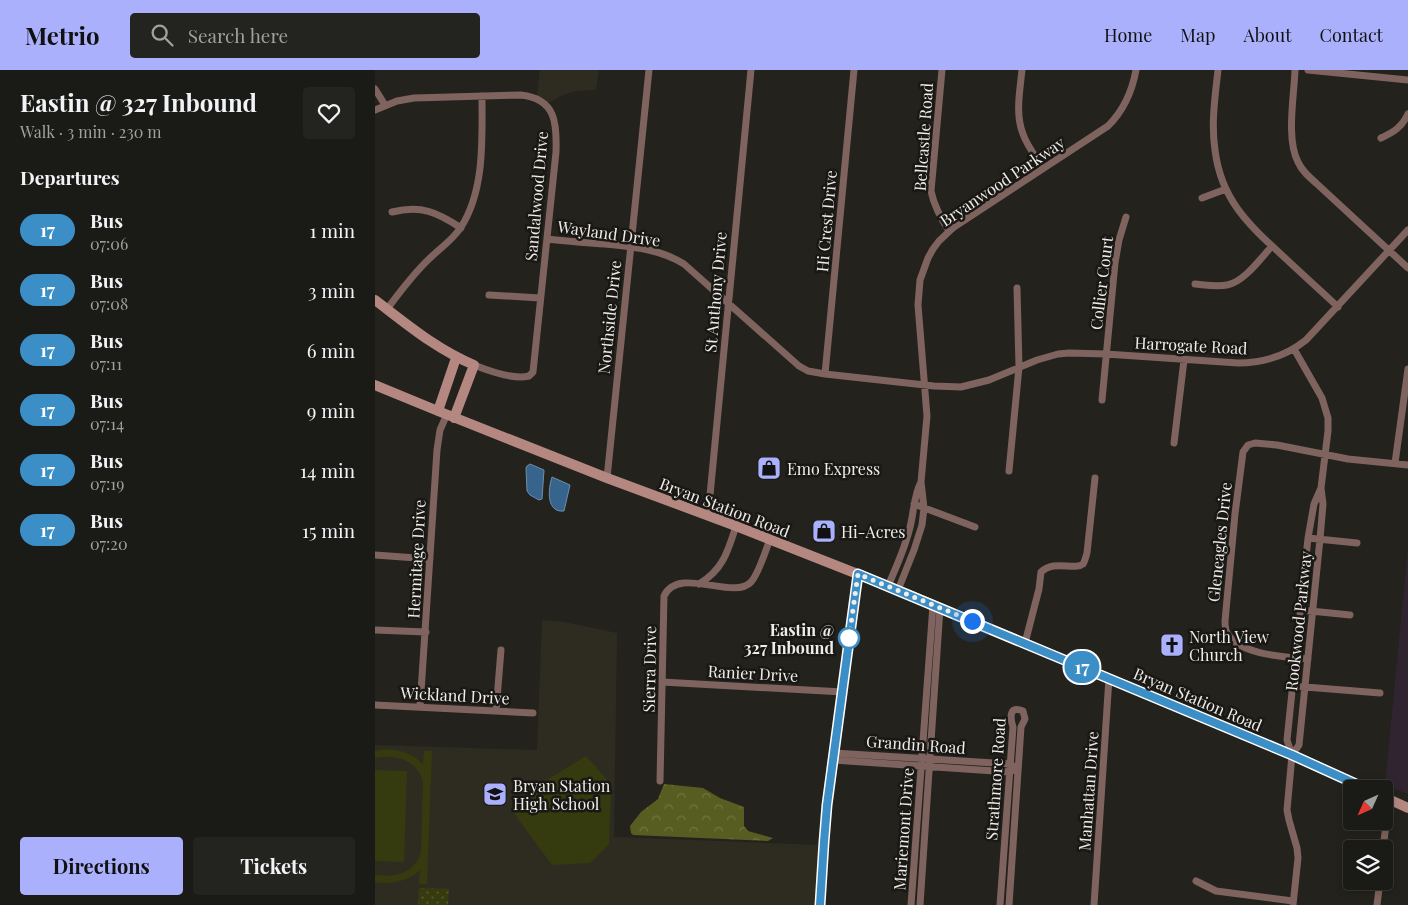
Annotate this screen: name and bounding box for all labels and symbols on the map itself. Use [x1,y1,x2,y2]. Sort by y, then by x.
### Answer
street label: Bellcastle Road [909,82,937,192]
street label: Sandalwood Drive [520,130,552,262]
street label: Bryanwood Parkway [935,131,1069,231]
street label: Hi Crest Drive [811,169,841,273]
street label: Wayland Drive [555,215,662,251]
street label: St Anthony Drive [699,231,731,353]
street label: Collier Court [1085,235,1117,331]
street label: Northside Drive [593,259,625,375]
street label: Harrogate Road [1134,332,1248,358]
shop icon: Emo Express [756,455,782,481]
place label: Emo Express [787,458,880,479]
street label: Bryan Station Road [657,473,793,541]
street label: Gleneagles Drive [1202,481,1236,603]
street label: Hermitage Drive [402,499,430,619]
shop icon: Hi-Acres [811,518,837,544]
place label: Hi-Acres [841,521,905,542]
street label: Rookwood Parkway [1280,550,1316,692]
your location [960,609,985,634]
place label: Eastin @ 327 Inbound [744,619,834,658]
street label: Sierra Drive [638,626,660,712]
place label: North View Church [1189,626,1270,665]
marker: Eastin @ 327 Inbound [838,627,860,649]
church icon: North View Church [1159,632,1185,658]
line badge: 17 [1059,651,1105,683]
street label: Ranier Drive [707,660,799,686]
street label: Bryan Station Road [1130,662,1266,736]
street label: Wickland Drive [399,682,510,708]
street label: Strathmore Road [980,717,1010,841]
street label: Grandin Road [865,730,967,758]
street label: Manhattan Drive [1073,730,1103,852]
street label: Mariemont Drive [888,767,918,891]
place label: Bryan Station High School [513,775,611,814]
north arrow [1343,780,1393,830]
school or university icon: Bryan Station High School [482,781,508,807]

